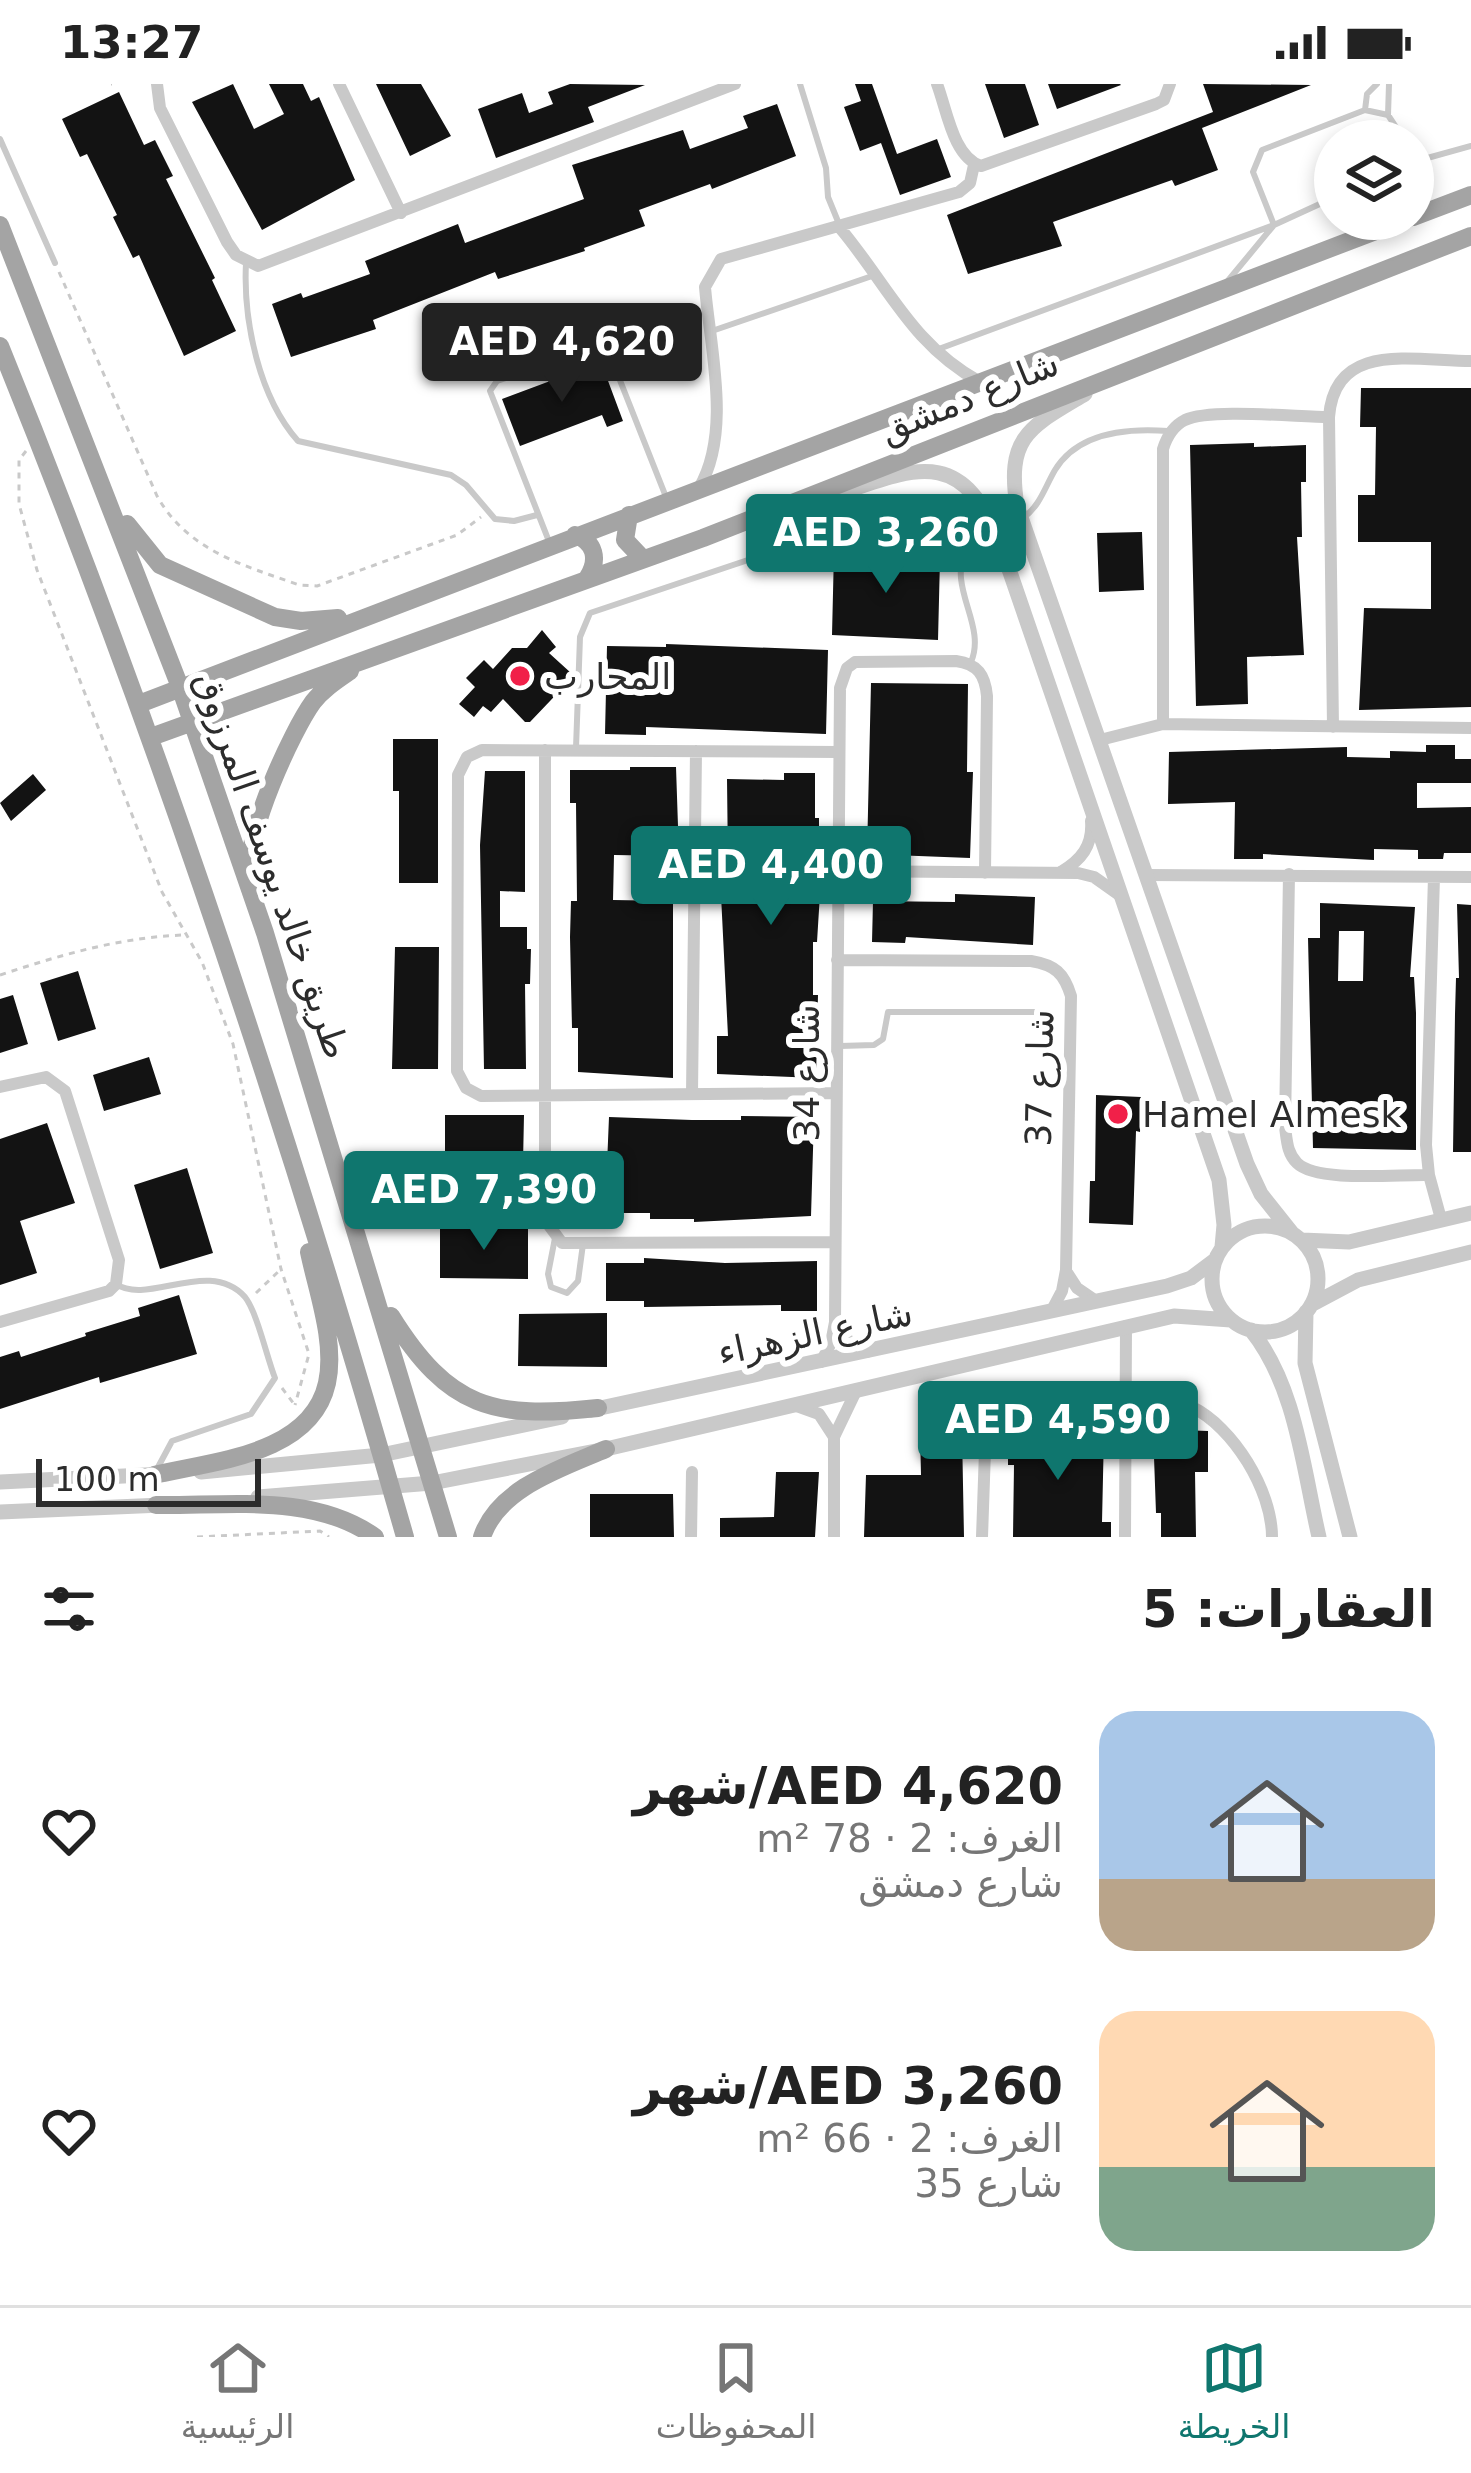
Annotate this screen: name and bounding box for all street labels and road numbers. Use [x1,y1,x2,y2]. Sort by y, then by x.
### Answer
street label: شارع دمشق [874,342,1065,452]
street label: طريق خالد يوسف المرزوق [186,666,358,1064]
street label: شارع 34 [786,1004,828,1142]
street label: شارع 37 [1018,1009,1062,1147]
street label: شارع الزهراء [714,1292,916,1374]

